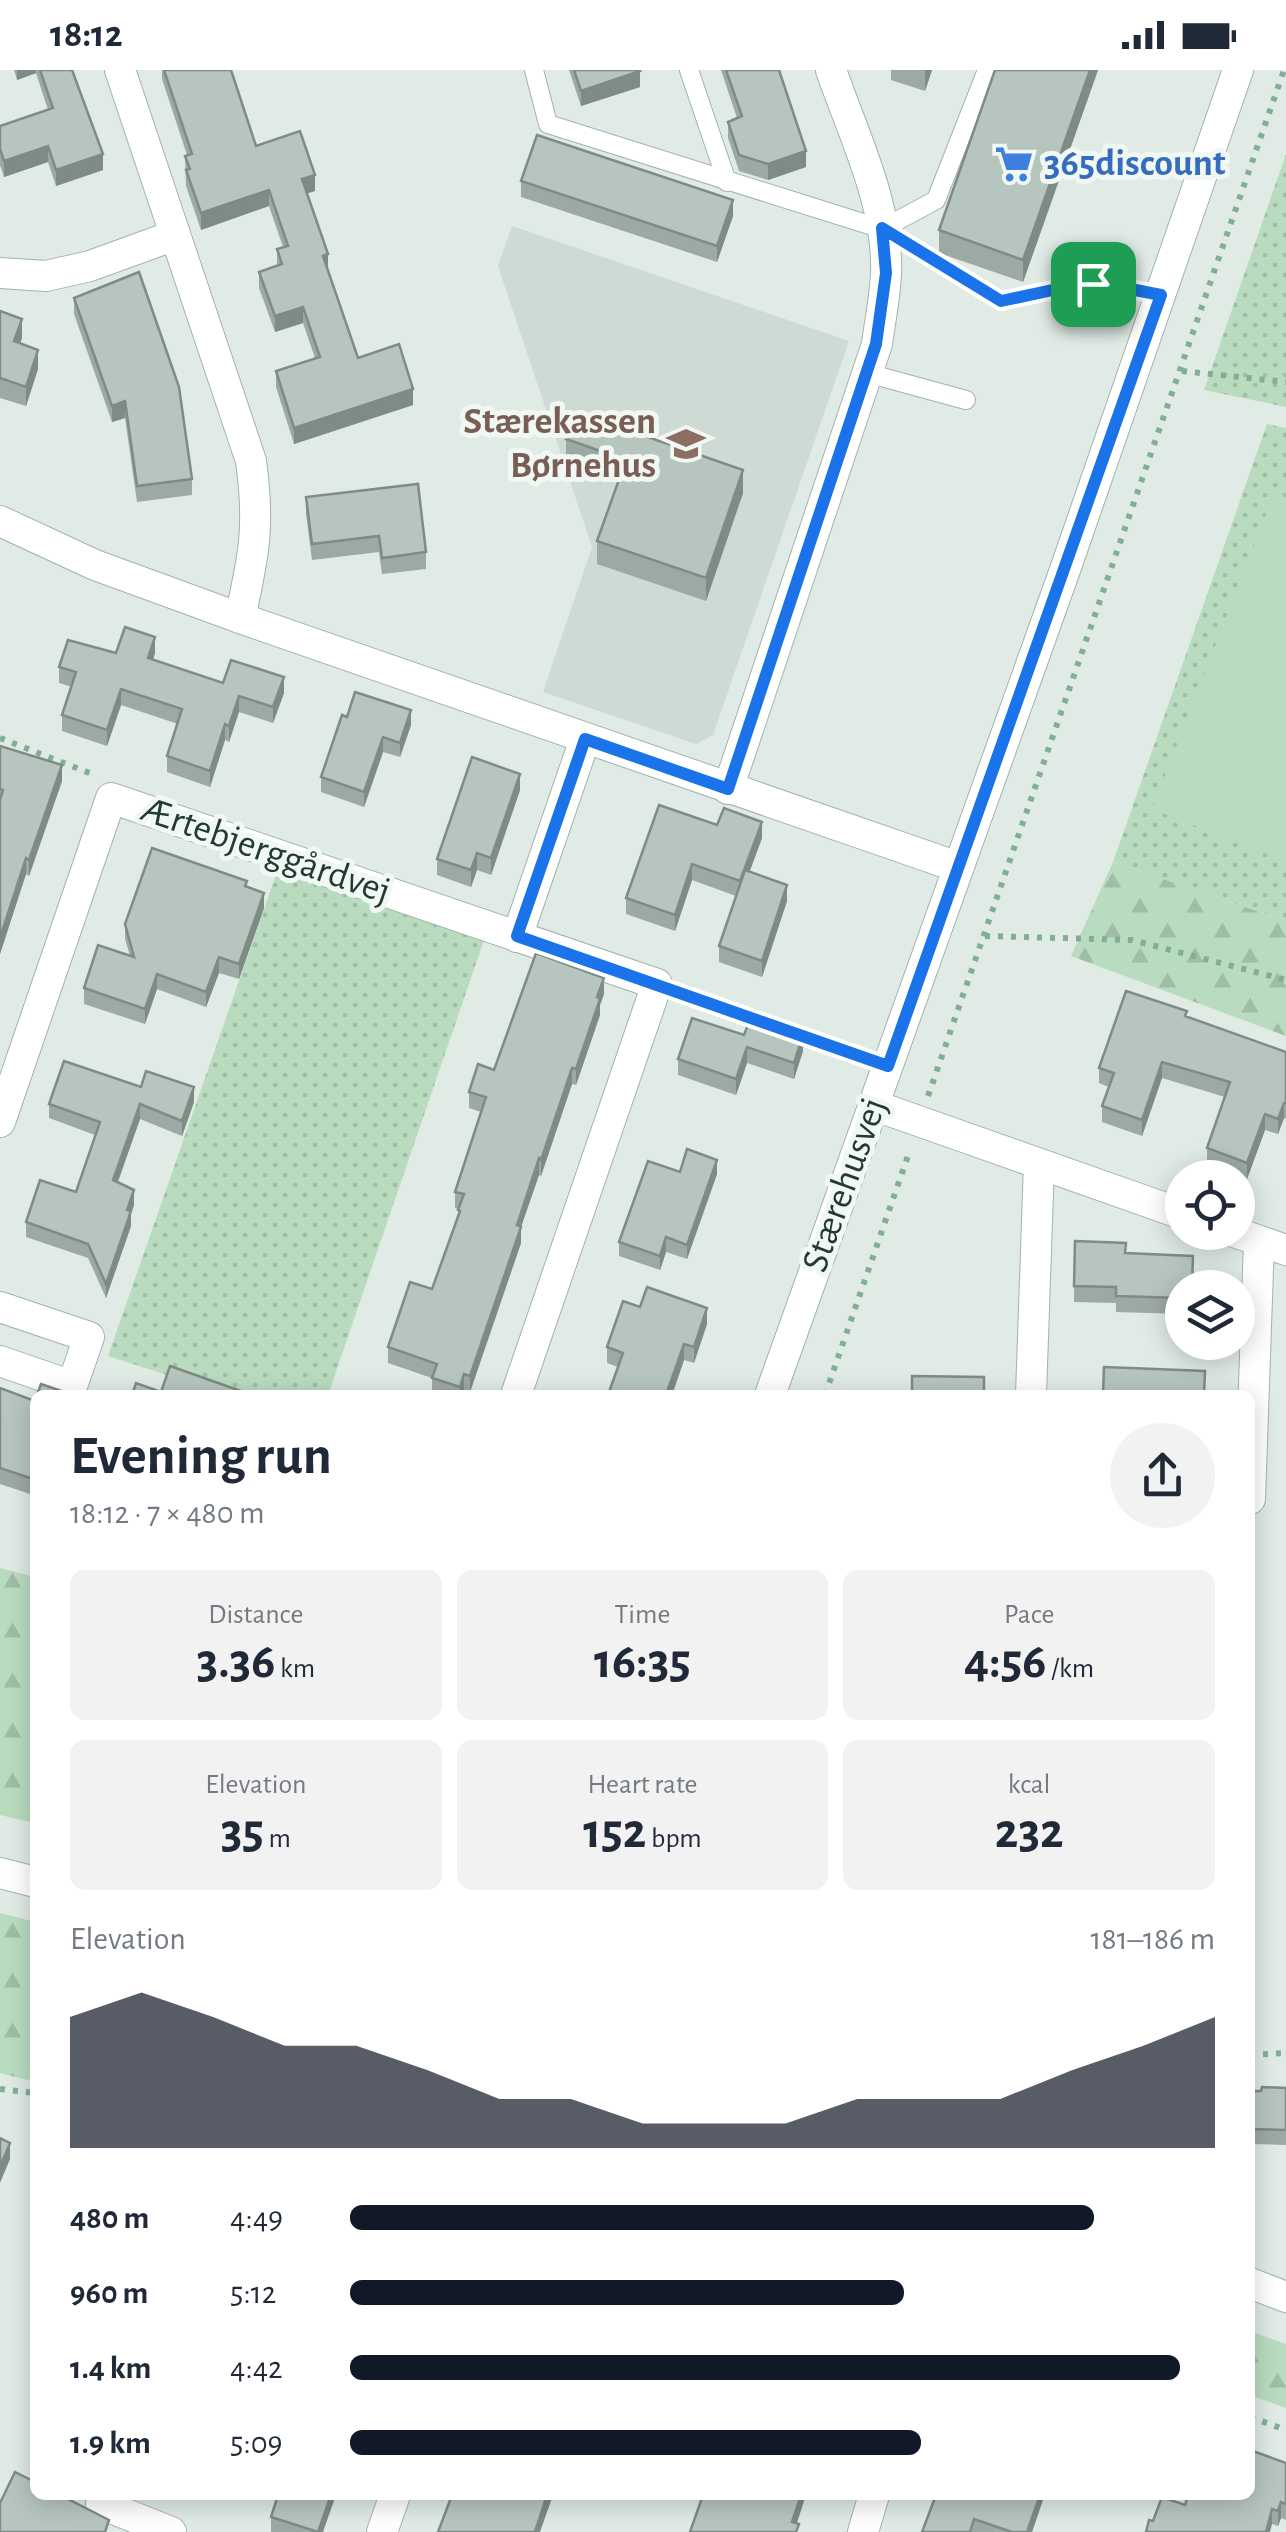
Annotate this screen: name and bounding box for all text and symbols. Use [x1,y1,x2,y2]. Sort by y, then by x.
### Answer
text: 18:12 [50,16,123,54]
supermarket icon: 365discount [993,143,1035,185]
place label: 365discount [1044,145,1226,183]
pin [1051,242,1136,327]
icon: arrive [1066,257,1121,312]
place label: Stærekassen Børnehus [463,403,656,485]
school or university icon: Stærekassen Børnehus [665,423,707,465]
street label: Ærtebjerggårdvej [136,790,395,911]
street label: Stærehusvej [796,1093,894,1277]
map controls [1165,1160,1255,1360]
button: locate [1165,1160,1255,1250]
button: layers [1165,1270,1255,1360]
button: share [1110,1423,1215,1528]
text: Evening run [70,1429,332,1484]
text: 18:12 · 7 × 480 m [70,1497,265,1529]
text: Distance [208,1601,303,1629]
text: Time [615,1601,670,1629]
text: Pace [1004,1601,1054,1629]
text: 3.36 [197,1637,275,1687]
text: 16:35 [594,1637,691,1687]
text: 4:56 [964,1637,1046,1687]
text: km [275,1655,315,1683]
text: /km [1046,1655,1094,1683]
text: Elevation [205,1771,306,1799]
text: Heart rate [588,1771,697,1799]
text: kcal [1008,1771,1051,1799]
text: 35 [221,1807,264,1857]
text: 152 [583,1807,646,1857]
text: 232 [995,1807,1063,1857]
text: m [264,1825,291,1853]
text: bpm [646,1825,702,1853]
text: Elevation [70,1923,186,1955]
text: 181–186 m [1090,1923,1215,1955]
text: 480 m [70,2202,149,2234]
text: 4:49 [230,2202,283,2234]
text: 960 m [70,2277,148,2309]
text: 5:12 [230,2277,276,2309]
text: 1.4 km [70,2352,151,2384]
text: 4:42 [230,2352,283,2384]
text: 1.9 km [70,2427,151,2459]
text: 5:09 [230,2427,283,2459]

